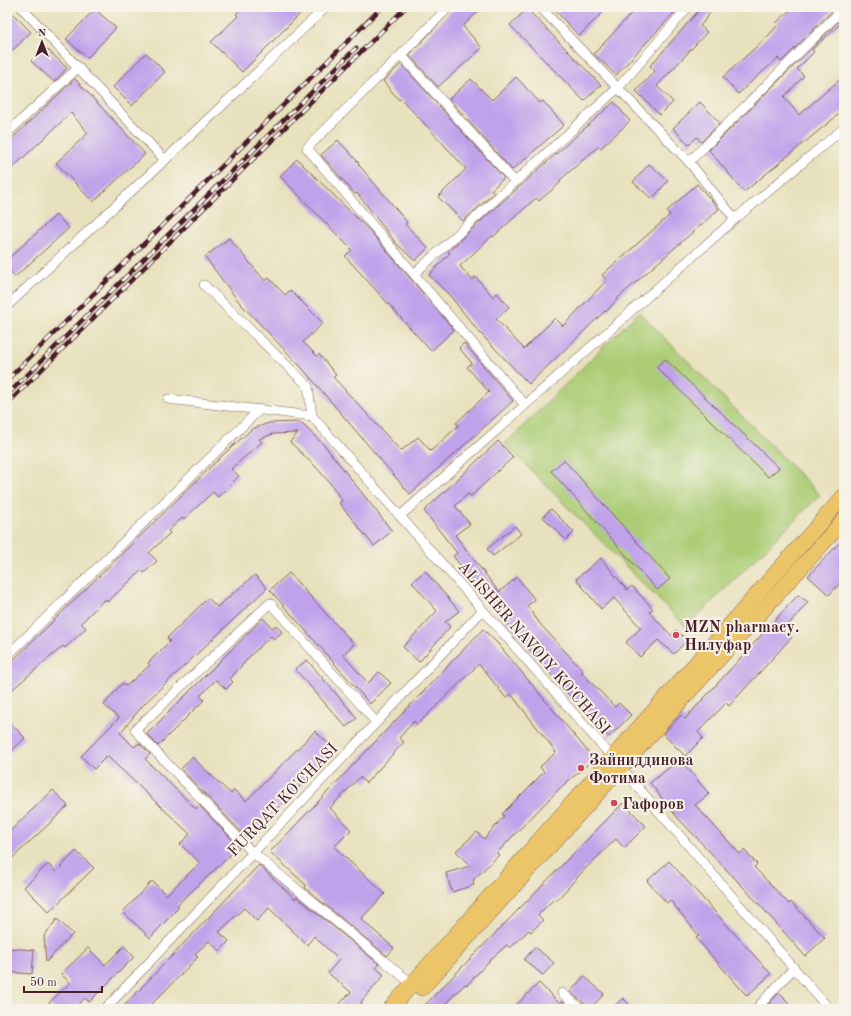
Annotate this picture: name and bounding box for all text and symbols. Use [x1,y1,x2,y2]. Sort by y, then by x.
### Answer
north arrow [22,22,62,62]
text: N [38,28,47,39]
street label: ALISHER NAVOIY KO'CHASI [454,559,613,738]
place label: MZN pharmacy. Нилуфар [684,620,799,654]
marker: MZN pharmacy. Нилуфар [671,630,681,640]
street label: FURQAT KO'CHASI [225,741,342,860]
place label: Зайниддинова Фотима [589,753,694,787]
marker: Зайниддинова Фотима [576,763,586,773]
place label: Гафоров [622,797,684,813]
marker: Гафоров [609,798,619,808]
scale bar [24,968,102,994]
text: 50 m [30,976,57,989]

